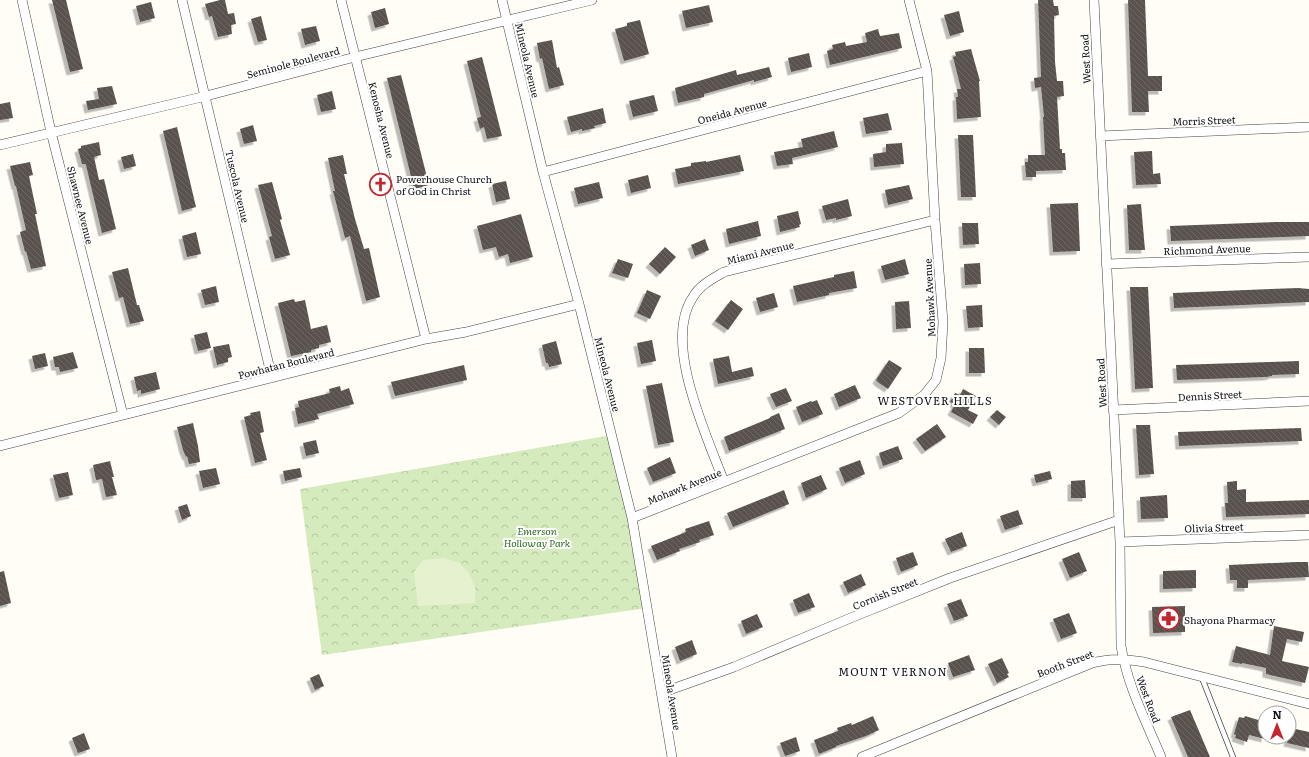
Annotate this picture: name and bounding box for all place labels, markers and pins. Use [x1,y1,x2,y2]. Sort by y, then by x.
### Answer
church icon: Powerhouse Church of God in Christ [368,171,394,197]
place label: Powerhouse Church of God in Christ [396,171,492,198]
pharmacy icon: Shayona Pharmacy [1156,606,1182,632]
place label: Shayona Pharmacy [1184,612,1275,627]

